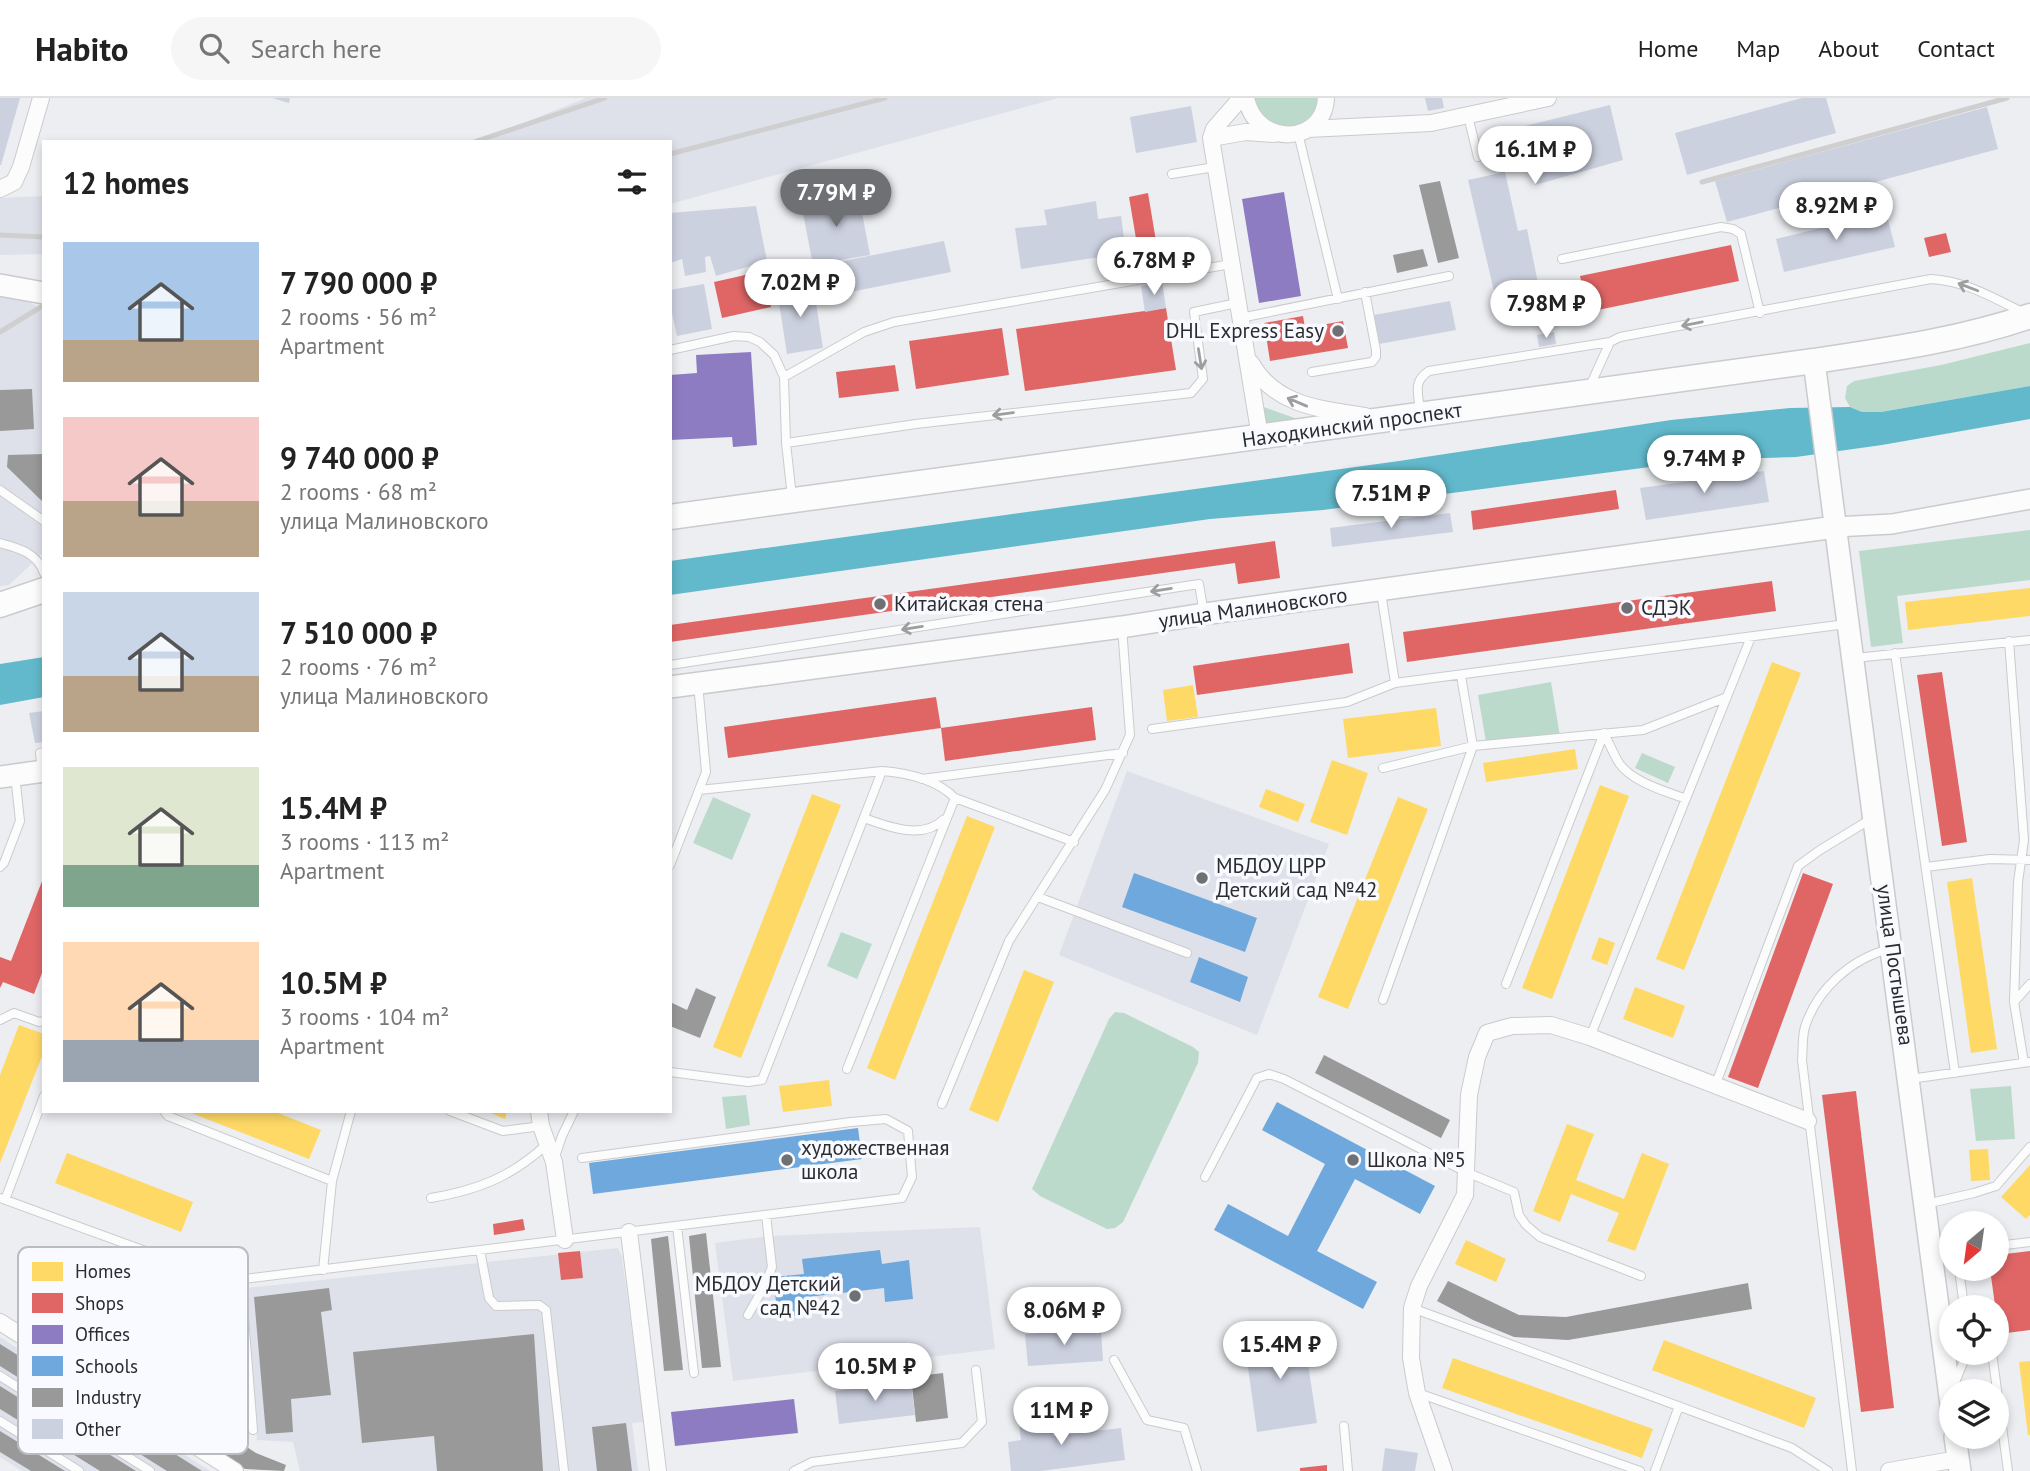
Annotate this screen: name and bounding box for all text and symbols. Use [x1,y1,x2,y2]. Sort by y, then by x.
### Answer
search box [171,17,661,80]
text: Habito [35,27,129,70]
icon: search [195,29,233,67]
text: Search here [251,32,382,65]
text: Home [1638,33,1698,64]
text: Map [1736,33,1780,64]
text: About [1818,33,1879,64]
text: Contact [1917,33,1995,64]
pin: 16.1M ₽ [1470,126,1600,186]
text: 16.1M ₽ [1494,134,1576,163]
text: 12 homes [63,163,189,202]
icon: filters [613,163,651,201]
pin: 7.79M ₽ [771,170,901,229]
text: 7.79M ₽ [796,177,876,206]
pin: 8.92M ₽ [1771,183,1901,242]
text: 8.92M ₽ [1795,190,1877,219]
pin: 6.78M ₽ [1089,238,1219,297]
text: 6.78M ₽ [1113,245,1195,274]
pin: 7.02M ₽ [735,260,865,319]
text: 7 790 000 ₽ [280,263,437,302]
text: 7.02M ₽ [760,267,840,296]
icon: home [119,270,203,354]
one-way arrow [1958,279,1980,292]
pin: 7.98M ₽ [1481,280,1611,340]
text: 7.98M ₽ [1506,288,1586,317]
text: 2 rooms · 56 m² [280,302,437,331]
place label: DHL Express Easy [1166,317,1324,344]
one-way arrow [1681,317,1704,331]
marker: DHL Express Easy [1330,323,1346,339]
text: Apartment [280,331,384,360]
one-way arrow [1193,347,1206,370]
one-way arrow [1287,395,1308,408]
street label: Находкинский проспект [1240,396,1464,453]
one-way arrow [992,408,1015,421]
pin: 9.74M ₽ [1639,436,1769,495]
text: 9 740 000 ₽ [280,438,439,477]
text: 9.74M ₽ [1663,443,1745,472]
icon: home [119,445,203,529]
pin: 7.51M ₽ [1326,470,1456,530]
text: 2 rooms · 68 m² [280,477,437,506]
text: 7.51M ₽ [1351,478,1431,507]
text: улица Малиновского [280,506,489,535]
street label: улица Малиновского [1157,581,1349,634]
one-way arrow [1150,584,1173,597]
place label: Китайская стена [894,590,1044,617]
place label: СДЭК [1641,594,1692,621]
marker: Китайская стена [872,596,888,612]
marker: СДЭК [1619,600,1635,616]
text: 7 510 000 ₽ [280,613,437,652]
icon: home [119,620,203,704]
one-way arrow [901,622,924,635]
text: 2 rooms · 76 m² [280,652,437,681]
text: улица Малиновского [280,681,489,710]
text: 15.4M ₽ [280,788,387,827]
icon: home [119,795,203,879]
text: 3 rooms · 113 m² [280,827,449,856]
place label: МБДОУ ЦРР Детский сад №42 [1216,852,1378,903]
text: Apartment [280,856,384,885]
marker: МБДОУ ЦРР Детский сад №42 [1194,870,1210,886]
street label: улица Постышева [1871,883,1920,1047]
text: 10.5M ₽ [280,963,387,1002]
icon: home [119,970,203,1054]
text: 3 rooms · 104 m² [280,1002,449,1031]
text: Apartment [280,1031,384,1060]
place label: художественная школа [801,1134,949,1185]
place label: Школа №5 [1367,1146,1466,1173]
marker: художественная школа [779,1152,795,1168]
marker: Школа №5 [1345,1152,1361,1168]
north arrow [1939,1211,2009,1281]
map controls [1939,1211,2009,1449]
legend [18,1247,248,1454]
text: Homes [75,1259,131,1283]
place label: МБДОУ Детский сад №42 [695,1270,841,1321]
marker: МБДОУ Детский сад №42 [847,1288,863,1304]
pin: 8.06M ₽ [999,1288,1129,1347]
text: Shops [75,1291,124,1315]
text: 8.06M ₽ [1023,1295,1105,1324]
button: locate [1939,1295,2009,1365]
text: Offices [75,1322,130,1346]
pin: 15.4M ₽ [1215,1322,1345,1381]
text: 15.4M ₽ [1239,1329,1321,1358]
pin: 10.5M ₽ [810,1344,940,1403]
text: 10.5M ₽ [834,1351,916,1380]
text: Schools [75,1354,138,1378]
button: layers [1939,1379,2009,1449]
text: Industry [75,1385,141,1409]
pin: 11M ₽ [1012,1388,1110,1447]
text: 11M ₽ [1029,1395,1093,1424]
text: Other [75,1417,121,1441]

